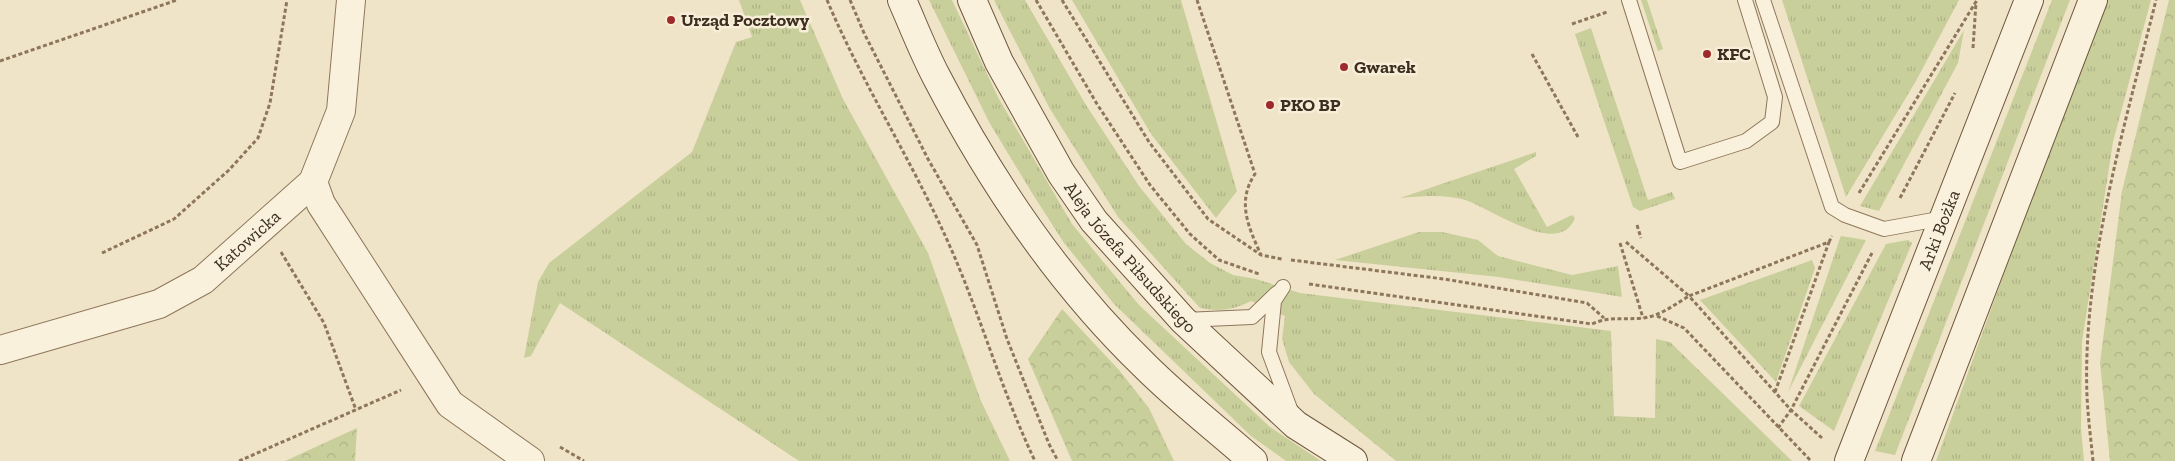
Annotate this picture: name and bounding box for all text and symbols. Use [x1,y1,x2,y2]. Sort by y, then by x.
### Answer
place label: Urząd Pocztowy [681,9,810,31]
marker: Urząd Pocztowy [665,14,677,26]
place label: KFC [1717,43,1751,65]
marker: KFC [1701,48,1713,60]
place label: Gwarek [1354,56,1416,78]
marker: Gwarek [1338,61,1350,73]
place label: PKO BP [1280,94,1341,116]
marker: PKO BP [1264,99,1276,111]
street label: Aleja Józefa Piłsudskiego [1059,178,1201,338]
street label: Arki Bożka [1914,186,1965,273]
street label: Katowicka [210,205,285,276]

